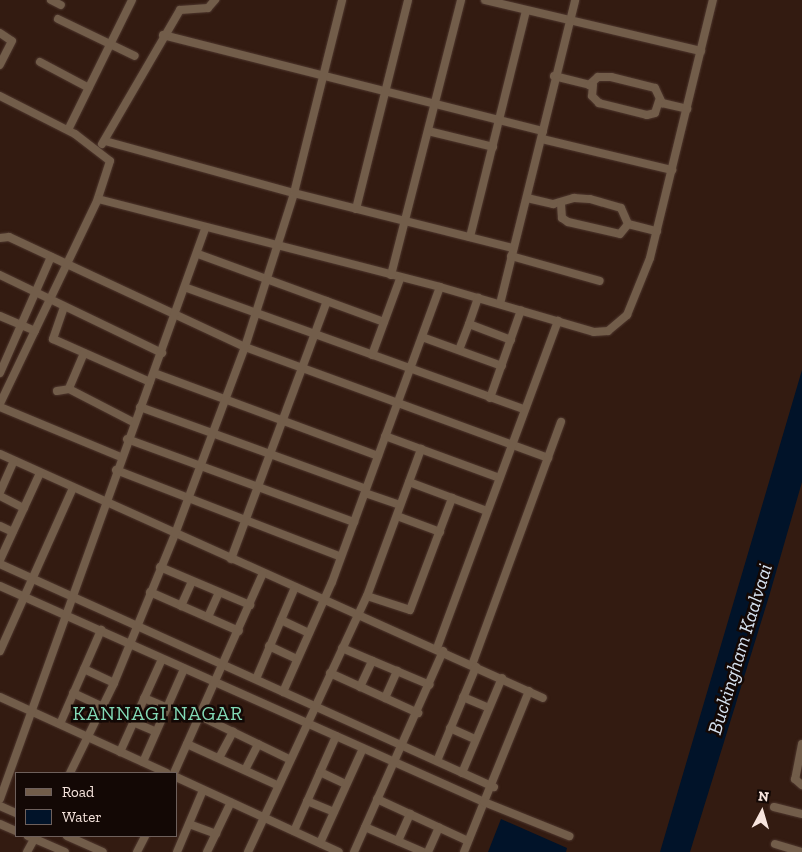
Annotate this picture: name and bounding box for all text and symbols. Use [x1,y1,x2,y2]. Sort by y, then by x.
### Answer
water label: Buckingham Kaalvaai [703,561,777,737]
district label: KANNAGI NAGAR [71,701,245,725]
legend [15,772,178,837]
text: Road [62,783,94,801]
north arrow [737,787,787,837]
text: N [757,788,770,806]
text: Water [62,808,102,826]

